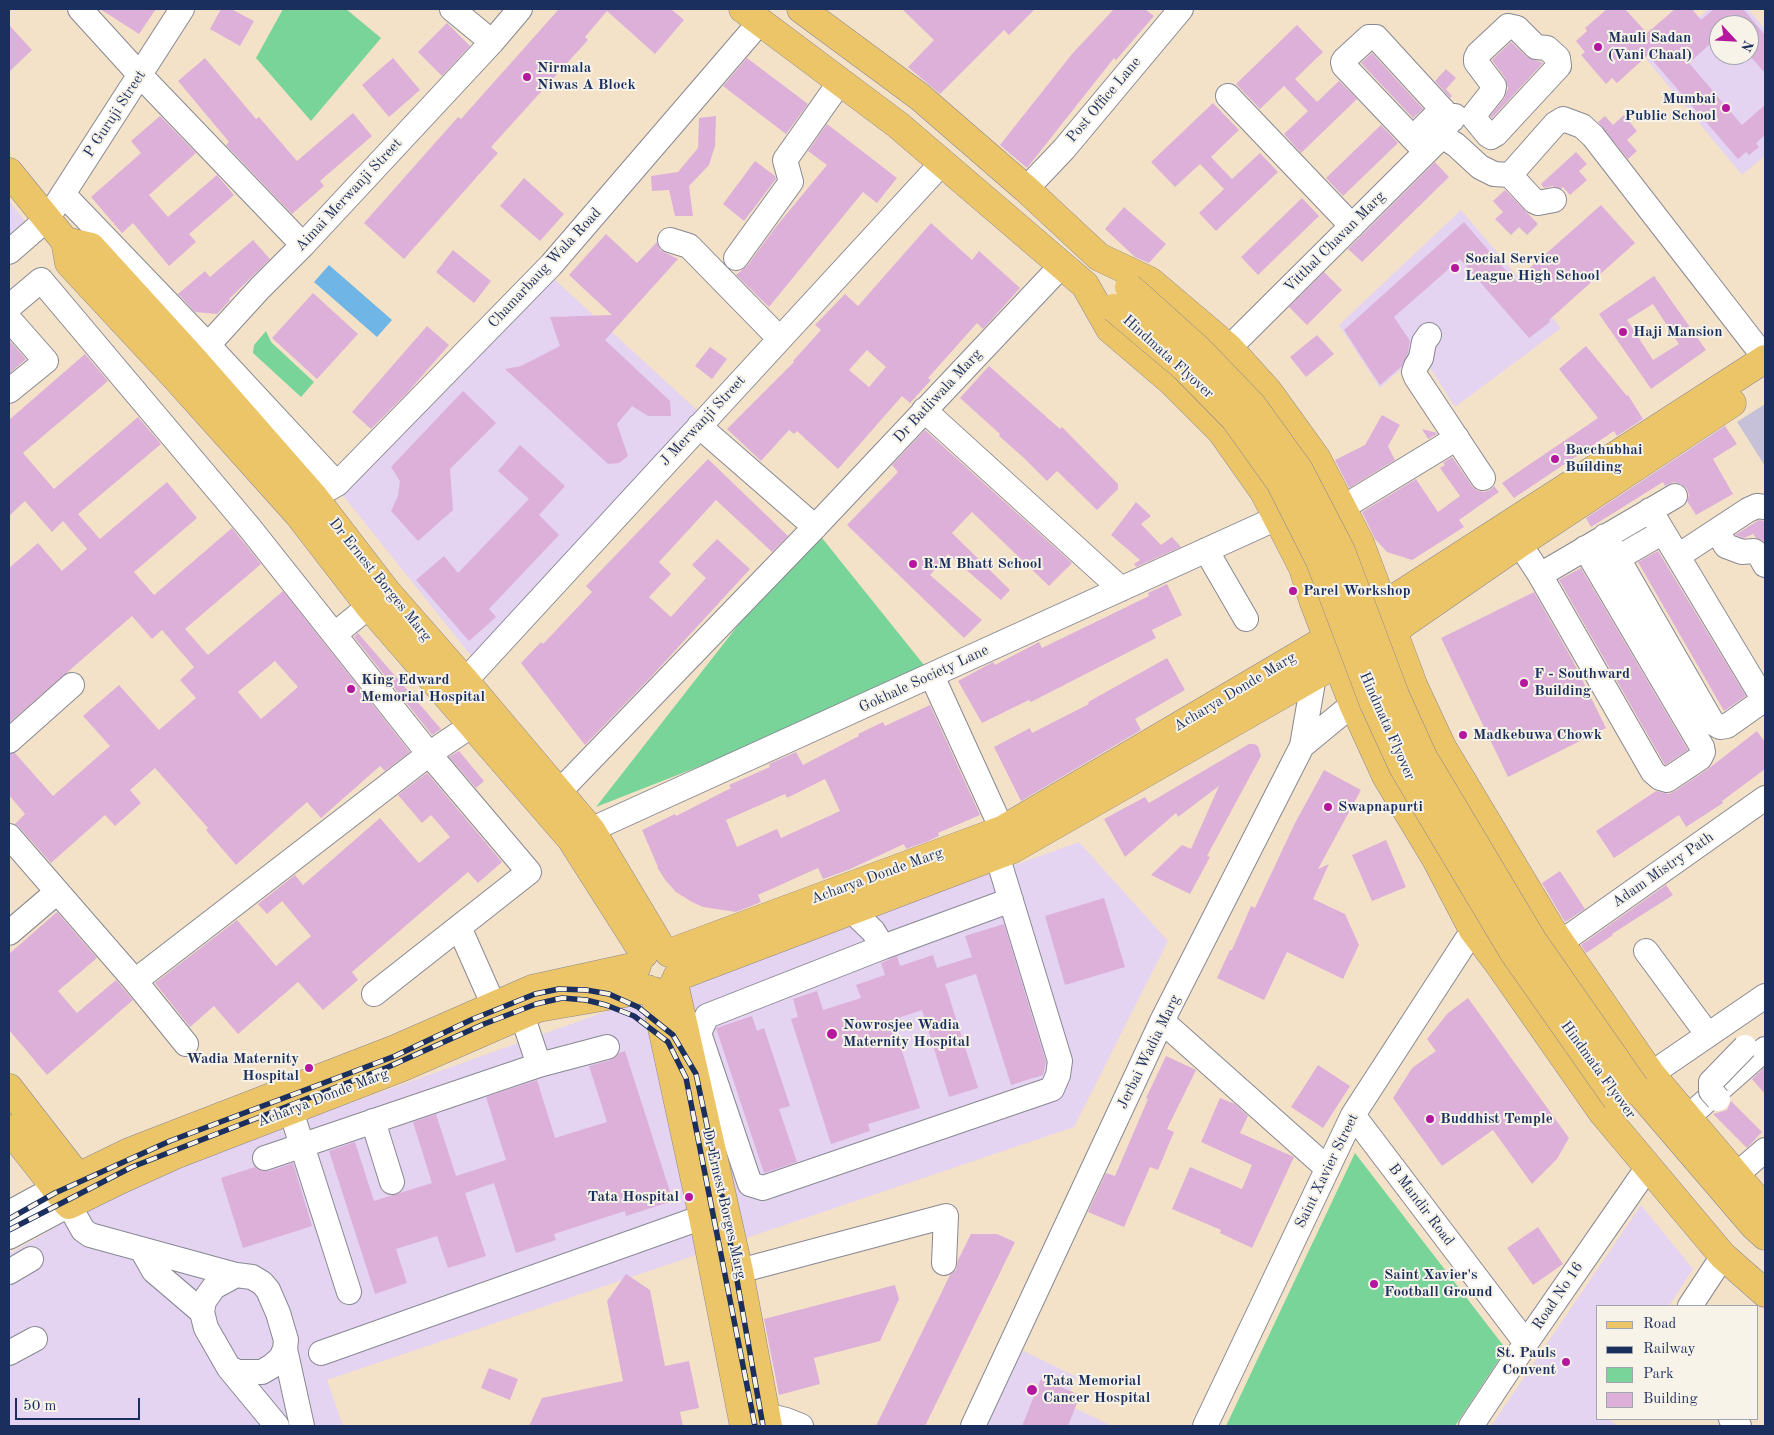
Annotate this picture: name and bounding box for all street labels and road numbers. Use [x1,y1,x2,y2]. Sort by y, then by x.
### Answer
street label: Post Office Lane [1063,53,1145,147]
street label: P Guruji Street [80,67,150,161]
street label: Aimai Merwanji Street [292,135,406,255]
street label: Vitthal Chavan Marg [1281,188,1389,296]
street label: Chamarbaug Wala Road [485,204,605,332]
street label: Hindmata Flyover [1119,311,1217,403]
street label: Dr Batliwala Marg [890,345,986,447]
street label: J Merwanji Street [656,372,750,470]
street label: Dr Ernest Borges Marg [325,515,435,645]
street label: Gokhale Society Lane [856,641,992,717]
street label: Acharya Donde Marg [1171,648,1299,736]
street label: Hindmata Flyover [1355,669,1419,783]
street label: Adam Mistry Path [1609,828,1717,912]
street label: Acharya Donde Marg [809,844,945,908]
street label: Jerbai Wadia Marg [1114,992,1184,1112]
street label: Hindmata Flyover [1556,1018,1640,1122]
street label: Acharya Donde Marg [255,1065,391,1131]
street label: Saint Xavier Street [1291,1111,1363,1231]
street label: Dr Ernest Borges Marg [698,1127,750,1281]
street label: B Mandir Road [1384,1160,1458,1250]
street label: Road No 16 [1529,1259,1587,1333]

